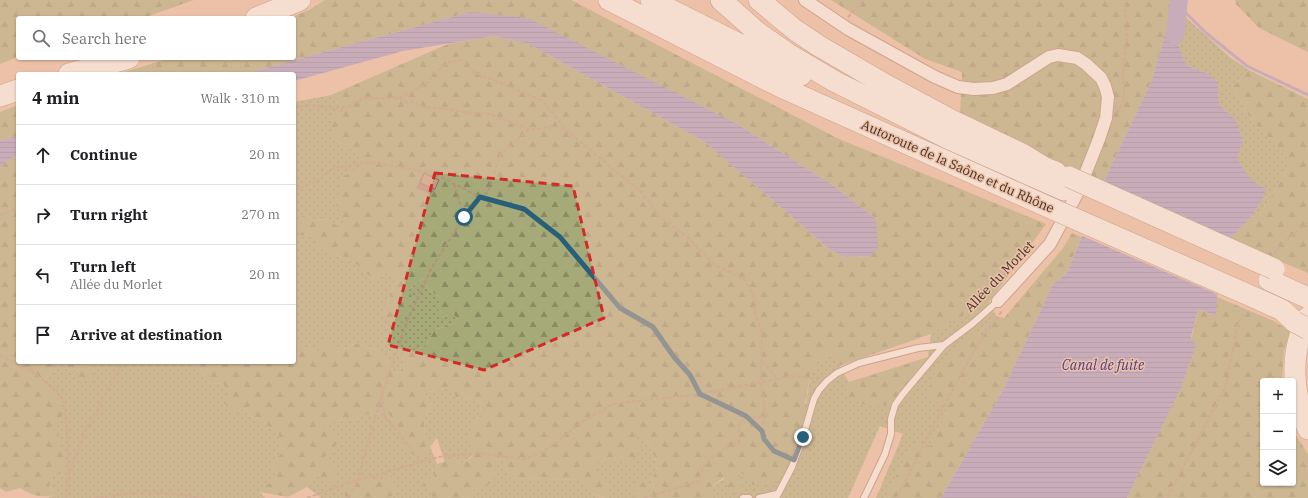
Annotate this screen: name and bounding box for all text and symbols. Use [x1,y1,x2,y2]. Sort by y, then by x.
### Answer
search box [16,16,296,60]
icon: search [30,27,52,49]
text: Search here [62,29,147,48]
text: 4 min [32,87,80,109]
text: Walk · 310 m [201,90,280,107]
street label: Autoroute de la Saône et du Rhône [859,116,1057,217]
icon: ahead [32,144,54,166]
text: Continue [70,145,137,164]
text: 20 m [249,146,280,163]
icon: right [32,204,54,226]
text: Turn right [70,205,148,224]
text: 270 m [241,206,280,223]
route start [455,208,473,226]
street label: Allée du Morlet [961,237,1038,315]
text: Turn left [70,257,136,276]
icon: left [32,264,54,286]
text: 20 m [249,266,280,283]
text: Allée du Morlet [70,276,162,293]
icon: arrive [32,324,54,346]
text: Arrive at destination [70,325,222,344]
water label: Canal de fuite [1062,356,1145,374]
map controls [1260,378,1296,486]
button: + [1260,378,1296,414]
button: − [1260,414,1296,450]
route end [794,428,812,446]
button: layers [1260,450,1296,486]

